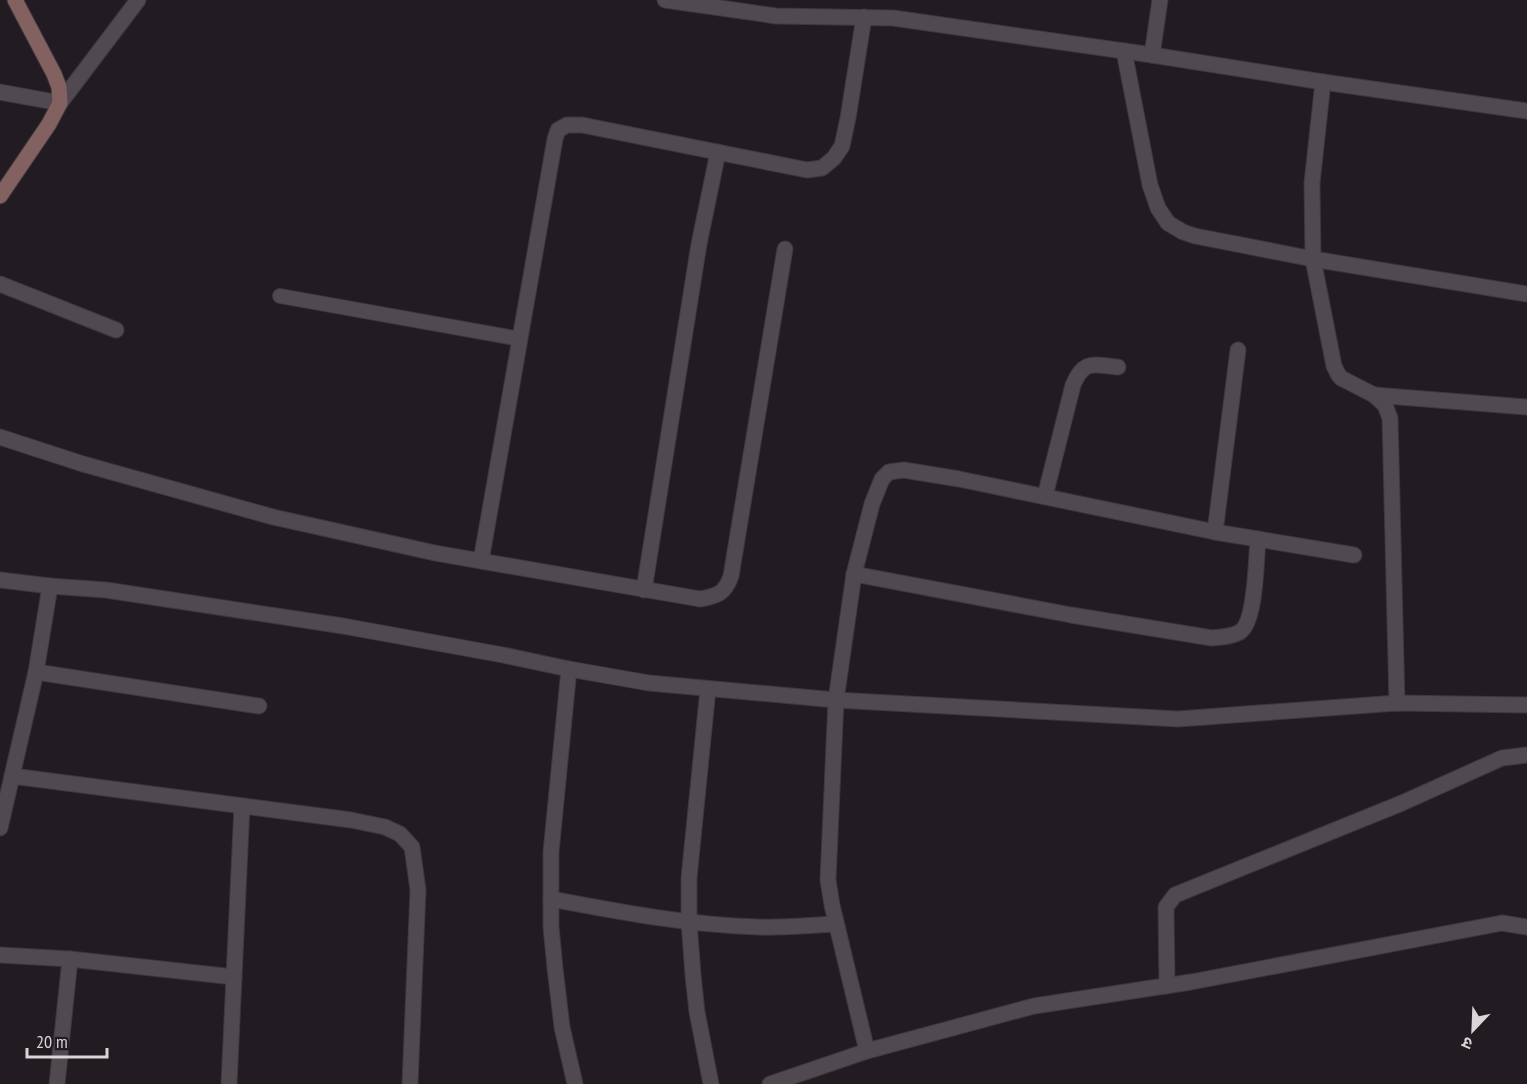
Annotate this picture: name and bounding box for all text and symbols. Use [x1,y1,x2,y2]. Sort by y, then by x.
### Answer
north arrow [1443,1000,1503,1060]
scale bar [27,1021,106,1059]
text: 20 m [36,1030,68,1053]
text: उ [1458,1033,1475,1055]

